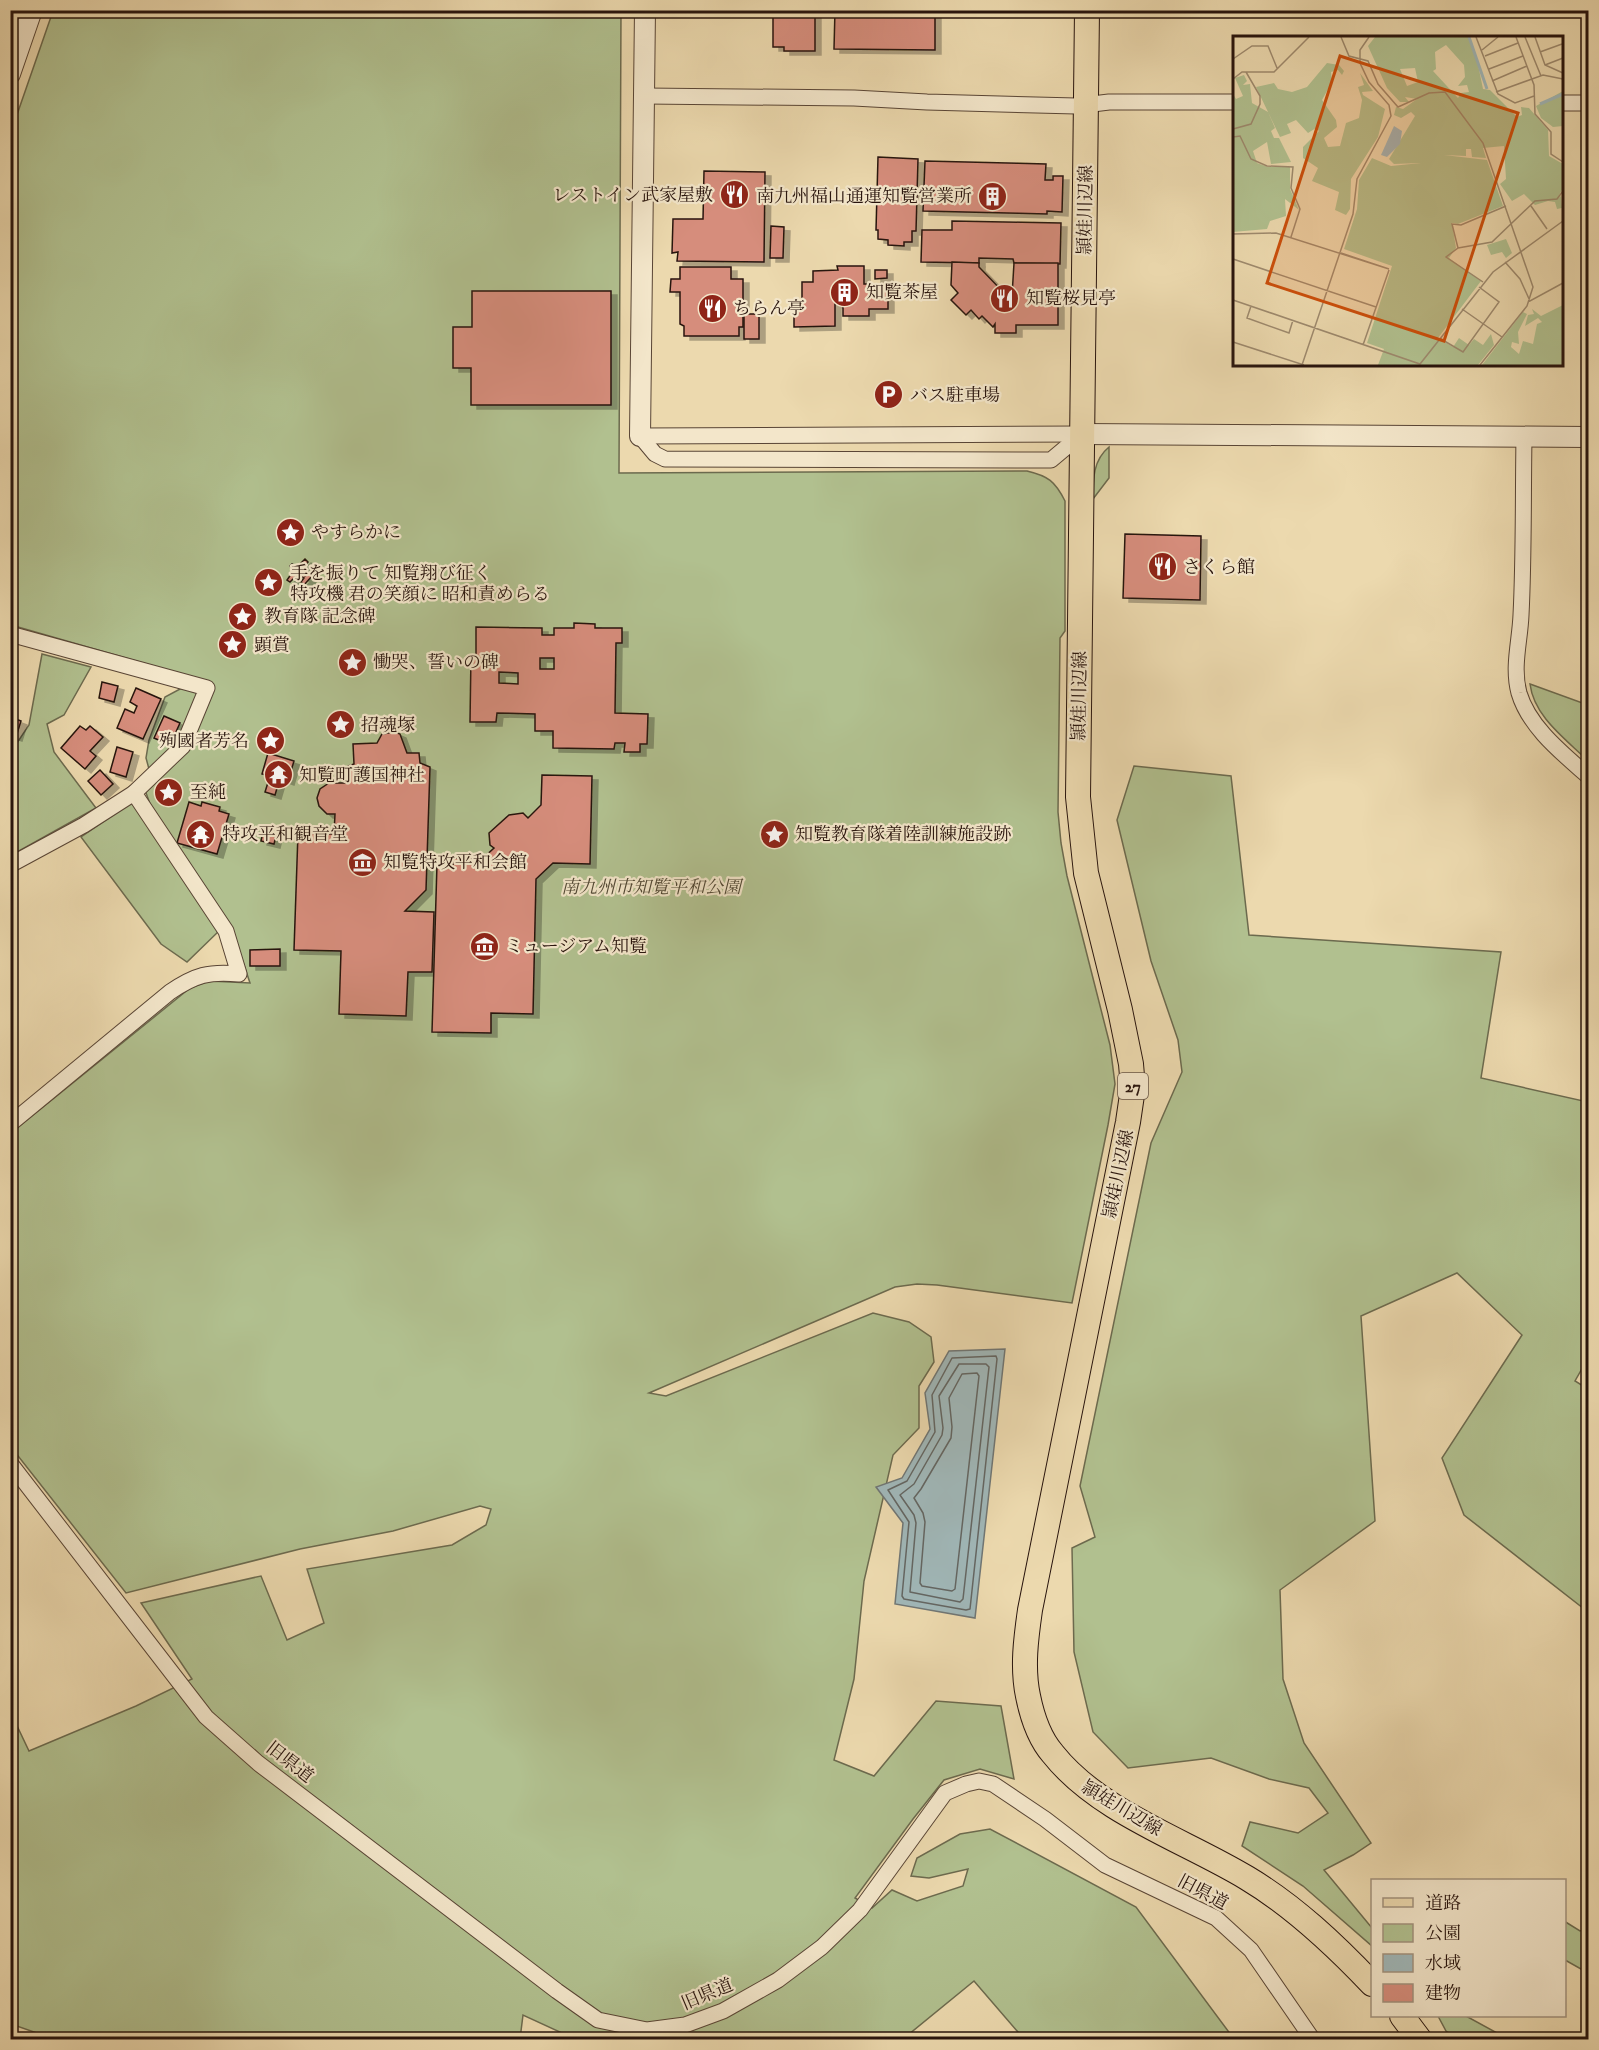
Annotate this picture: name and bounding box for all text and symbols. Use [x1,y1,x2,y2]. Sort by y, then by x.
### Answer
inset map [1233,36,1563,366]
street label: 頴娃川辺線 [1074,165,1098,255]
restaurant icon: レストイン武家屋敷 [718,179,750,211]
building icon: 南九州福山通運知覧営業所 [977,180,1009,212]
place label: レストイン武家屋敷 [552,185,713,207]
place label: 南九州福山通運知覧営業所 [756,186,972,208]
building icon: 知覧茶屋 [829,276,861,308]
place label: 知覧茶屋 [866,282,938,304]
restaurant icon: 知覧桜見亭 [989,282,1021,314]
place label: 知覧桜見亭 [1026,288,1116,310]
restaurant icon: ちらん亭 [696,292,728,324]
place label: ちらん亭 [733,298,805,320]
parking icon: バス駐車場 [873,379,905,411]
place label: バス駐車場 [910,385,1000,407]
place icon: やすらかに [274,516,306,548]
place label: やすらかに [311,522,401,544]
restaurant icon: さくら館 [1146,551,1178,583]
place label: さくら館 [1183,557,1255,579]
place label: 手を振りて 知覧翔び征く 特攻機 君の笑顔に 昭和責めらる [290,563,550,606]
place icon: 手を振りて 知覧翔び征く 特攻機 君の笑顔に 昭和責めらる [253,567,285,599]
place icon: 教育隊 記念碑 [227,600,259,632]
place label: 教育隊 記念碑 [264,606,376,628]
place icon: 顕賞 [217,629,249,661]
place label: 顕賞 [254,635,290,657]
place icon: 慟哭、誓いの碑 [336,646,368,678]
street label: 頴娃川辺線 [1068,651,1092,741]
place label: 慟哭、誓いの碑 [373,652,499,674]
place icon: 招魂塚 [324,709,356,741]
place label: 招魂塚 [361,715,415,737]
place icon: 殉國者芳名 [254,725,286,757]
place label: 殉國者芳名 [159,731,249,753]
temple icon: 知覧町護国神社 [262,759,294,791]
place label: 知覧町護国神社 [299,765,425,787]
place icon: 至純 [153,776,185,808]
place label: 至純 [190,782,226,804]
temple icon: 特攻平和観音堂 [185,818,217,850]
place icon: 知覧教育隊着陸訓練施設跡 [758,818,790,850]
place label: 特攻平和観音堂 [222,824,348,846]
place label: 知覧教育隊着陸訓練施設跡 [795,824,1011,846]
museum icon: 知覧特攻平和会館 [346,846,378,878]
place label: 知覧特攻平和会館 [383,852,527,874]
park label: 南九州市知覧平和公園 [561,877,744,899]
museum icon: ミュージアム知覧 [468,930,500,962]
place label: ミュージアム知覧 [505,936,647,958]
road number: 27 [1118,1073,1148,1099]
street label: 頴娃川辺線 [1099,1128,1139,1221]
street label: 旧県道 [261,1737,317,1788]
street label: 頴娃川辺線 [1077,1776,1166,1841]
street label: 旧県道 [1174,1870,1232,1915]
legend [1371,1879,1566,2017]
text: 道路 [1425,1893,1461,1915]
text: 公園 [1425,1923,1461,1945]
text: 水域 [1425,1953,1461,1975]
street label: 旧県道 [678,1974,737,2016]
text: 建物 [1425,1983,1461,2005]

